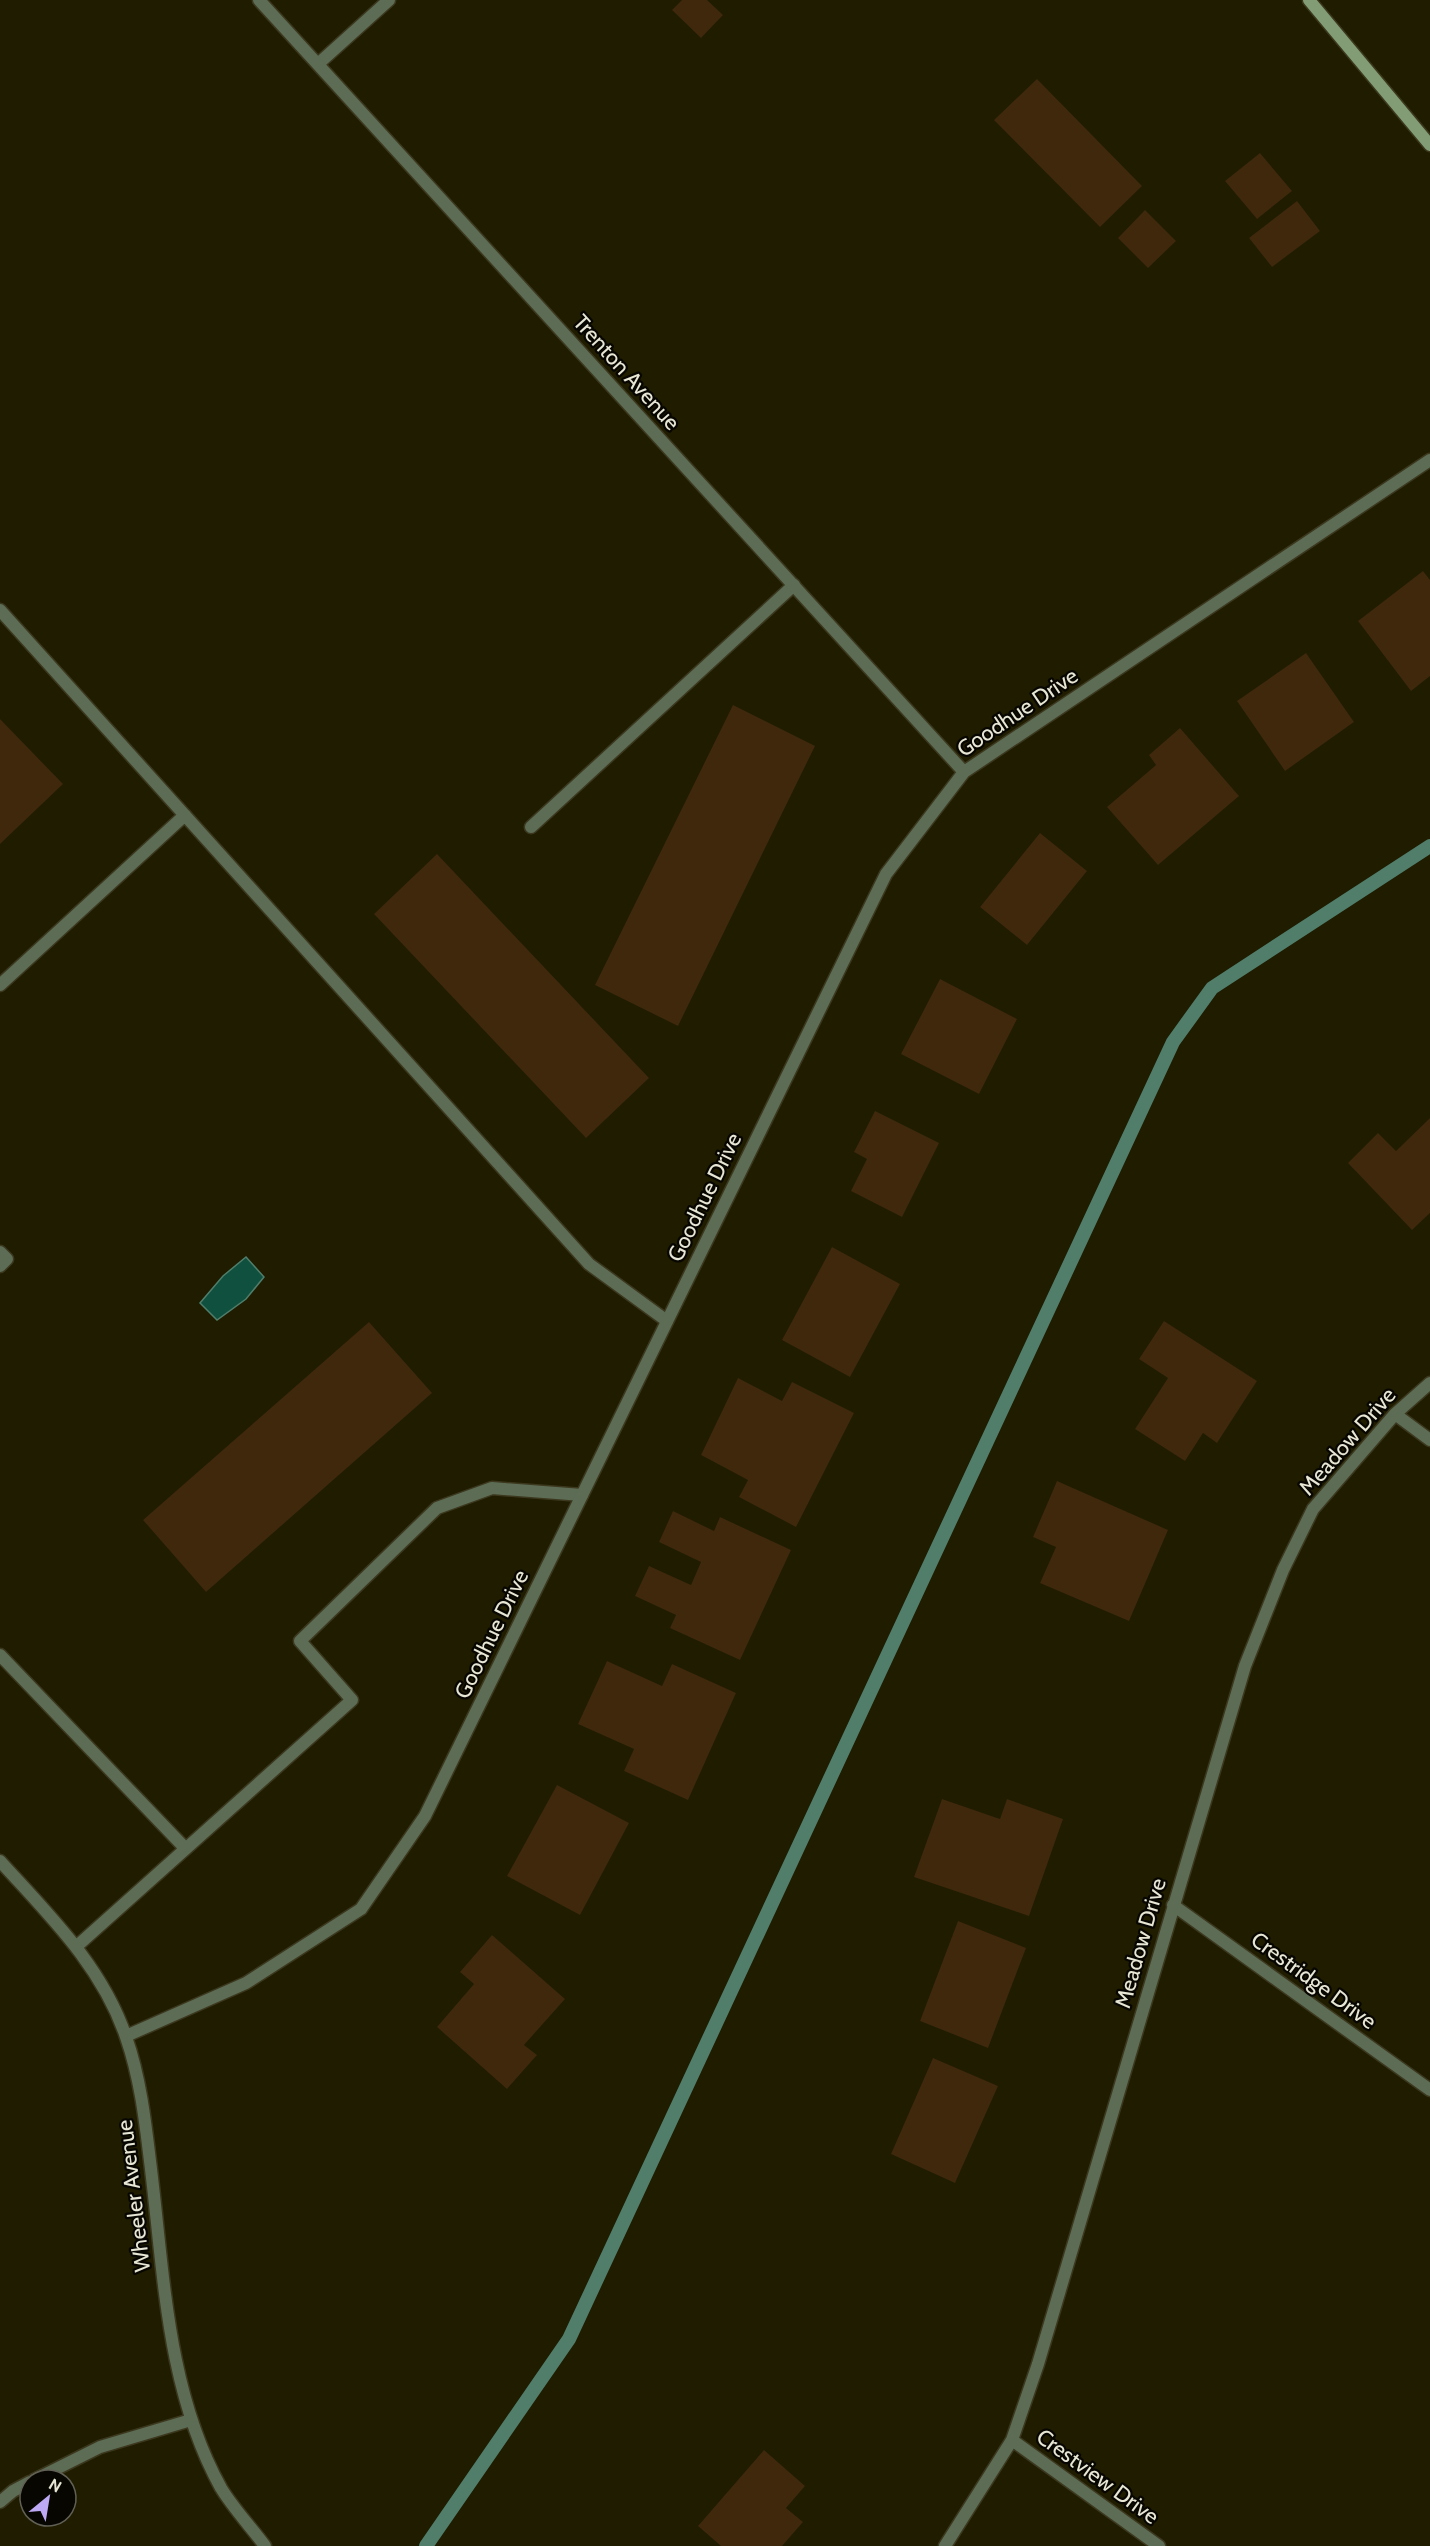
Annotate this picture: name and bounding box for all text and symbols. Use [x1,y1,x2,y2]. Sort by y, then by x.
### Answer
street label: Trenton Avenue [568,309,686,436]
street label: Goodhue Drive [952,662,1083,763]
street label: Goodhue Drive [662,1128,747,1266]
street label: Meadow Drive [1293,1382,1401,1501]
street label: Goodhue Drive [449,1565,534,1703]
street label: Meadow Drive [1109,1875,1172,2011]
street label: Crestridge Drive [1246,1926,1382,2035]
street label: Wheeler Avenue [111,2118,156,2274]
street label: Crestview Drive [1031,2423,1164,2530]
north arrow [18,2468,78,2528]
text: N [46,2474,65,2496]

